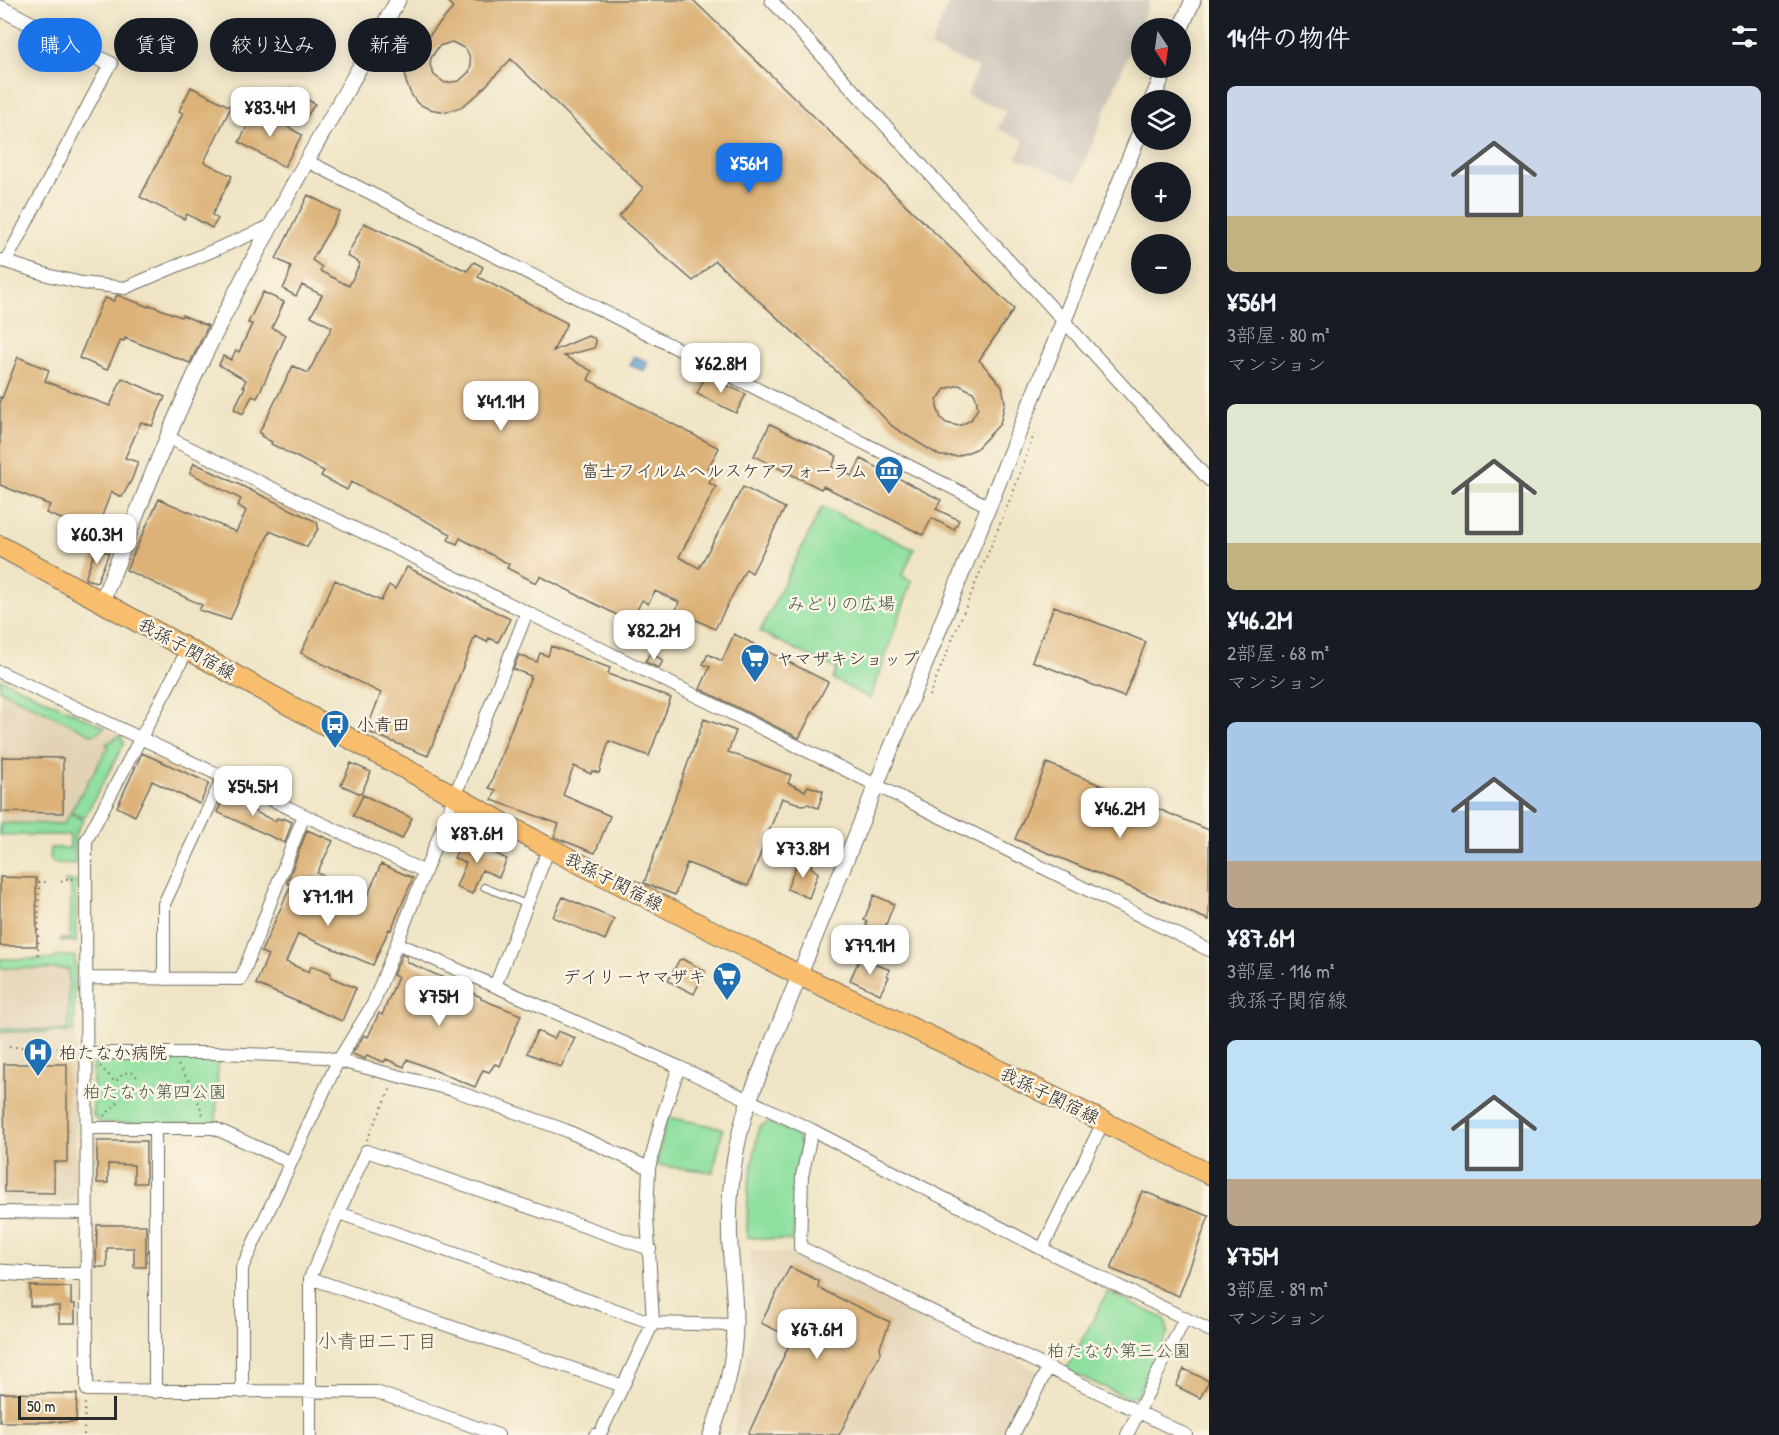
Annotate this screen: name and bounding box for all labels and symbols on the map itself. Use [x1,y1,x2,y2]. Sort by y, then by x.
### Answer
north arrow [1131,18,1191,78]
pin: ¥83.4M [221,87,319,138]
pin: ¥56M [713,143,785,194]
pin: ¥62.8M [672,343,770,394]
pin: ¥41.1M [452,381,550,432]
museum icon: 富士フイルムヘルスケアフォーラム [873,454,905,496]
place label: 富士フイルムヘルスケアフォーラム [581,458,868,483]
pin: ¥60.3M [48,514,146,565]
park label: みどりの広場 [787,591,895,616]
pin: ¥82.2M [605,610,703,661]
street label: 我孫子関宿線 [134,611,240,685]
supermarket icon: ヤマザキショップ [739,642,771,684]
place label: ヤマザキショップ [776,646,919,671]
bus stop icon: 小青田 [319,708,351,750]
place label: 小青田 [356,712,410,737]
pin: ¥54.5M [204,766,302,817]
pin: ¥46.2M [1071,788,1169,839]
pin: ¥87.6M [428,813,526,864]
pin: ¥73.8M [754,828,852,879]
street label: 我孫子関宿線 [560,845,668,917]
pin: ¥71.1M [279,876,377,927]
pin: ¥79.1M [821,925,919,976]
supermarket icon: デイリーヤマザキ [711,960,743,1002]
place label: デイリーヤマザキ [563,964,706,989]
pin: ¥75M [403,976,475,1027]
hospital icon: 柏たなか病院 [22,1036,54,1078]
place label: 柏たなか病院 [59,1040,167,1065]
street label: 我孫子関宿線 [996,1060,1104,1130]
park label: 柏たなか第四公園 [83,1079,227,1104]
pin: ¥67.6M [768,1309,866,1360]
district label: 小青田二丁目 [317,1327,437,1354]
park label: 柏たなか第三公園 [1047,1338,1191,1363]
scale bar [18,1393,117,1420]

